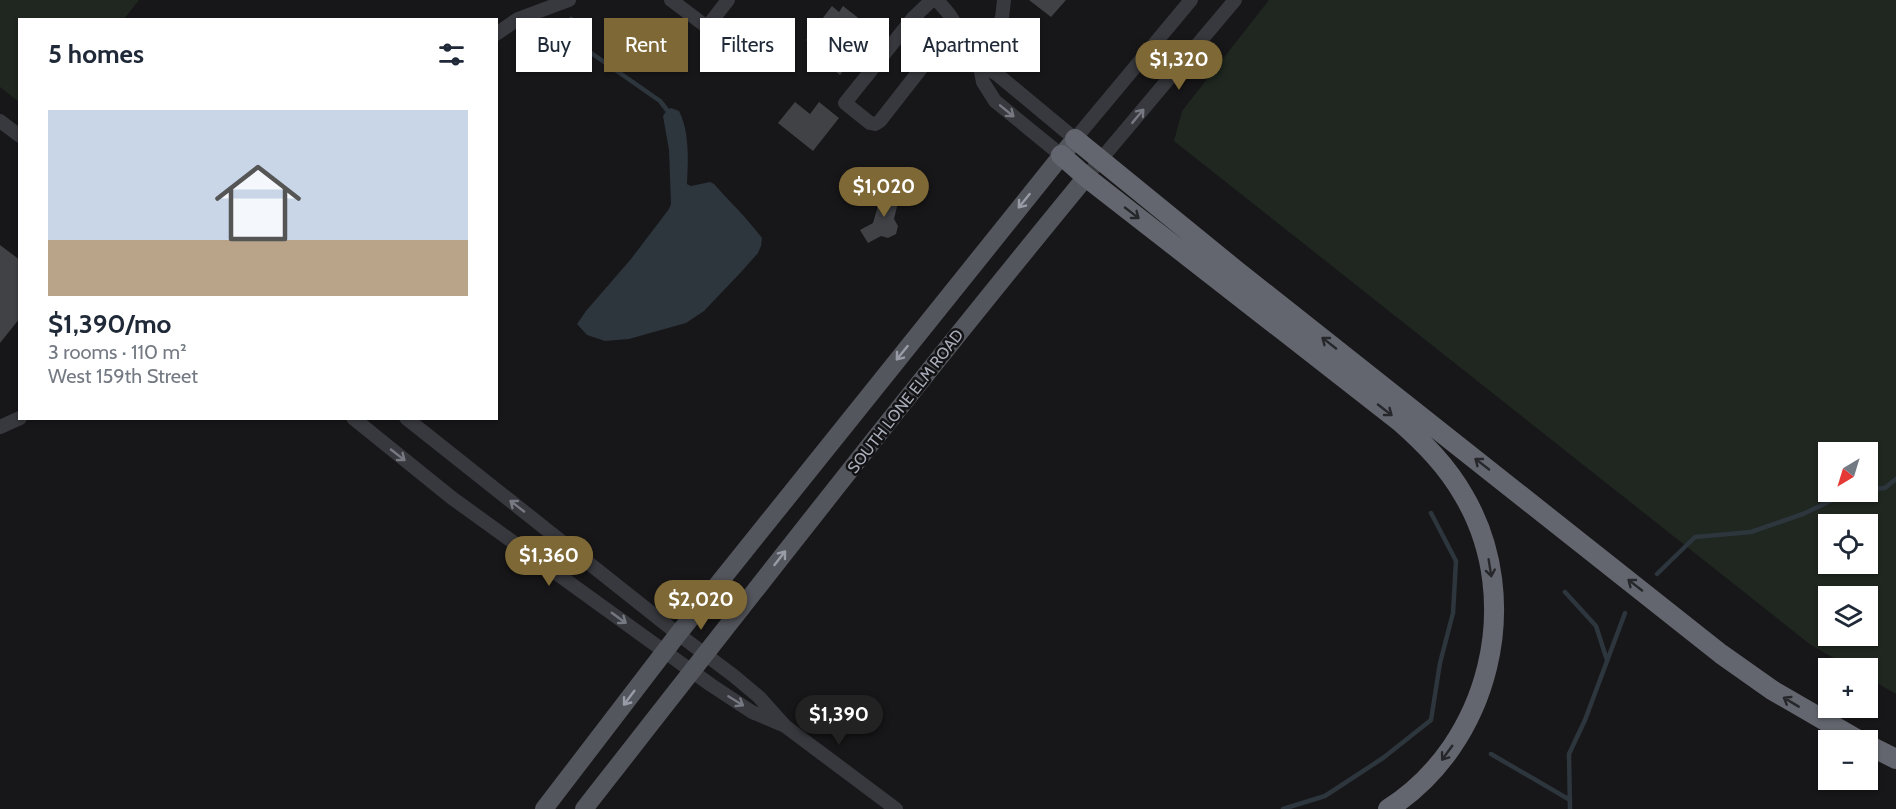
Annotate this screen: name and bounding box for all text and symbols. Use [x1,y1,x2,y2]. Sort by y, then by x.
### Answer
chip: Buy [516,18,592,72]
chip: Rent [604,18,688,72]
chip: Filters [700,18,795,72]
chip: New [807,18,889,72]
chip: Apartment [901,18,1040,72]
text: 5 homes [48,38,144,70]
icon: filters [435,38,468,71]
pin: $1,320 [1130,40,1228,91]
text: $1,320 [1149,47,1209,71]
one-way arrow [999,105,1015,118]
one-way arrow [1131,108,1144,124]
icon: home [204,149,312,257]
pin: $1,020 [835,167,933,218]
text: $1,020 [853,174,915,198]
one-way arrow [1017,193,1031,208]
one-way arrow [1123,206,1139,219]
text: $1,390/mo [48,308,171,340]
street label: SOUTH LONE ELM ROAD [843,326,967,477]
one-way arrow [1321,337,1337,350]
text: 3 rooms · 110 m² [48,340,187,364]
one-way arrow [896,345,909,361]
text: West 159th Street [48,364,198,388]
one-way arrow [1377,404,1393,416]
north arrow [1818,442,1878,502]
map controls [1818,442,1878,790]
one-way arrow [390,449,406,462]
one-way arrow [1474,458,1490,471]
one-way arrow [510,500,526,513]
button: locate [1818,514,1878,574]
pin: $1,360 [500,536,598,587]
text: $1,360 [519,543,579,567]
one-way arrow [773,550,786,566]
one-way arrow [1485,558,1496,578]
one-way arrow [1627,579,1643,592]
pin: $2,020 [652,580,750,631]
button: layers [1818,586,1878,646]
text: $2,020 [668,587,734,611]
one-way arrow [610,612,626,624]
button: + [1818,658,1878,718]
one-way arrow [623,689,636,705]
pin: $1,390 [790,695,888,746]
one-way arrow [1783,695,1800,707]
one-way arrow [727,696,744,708]
text: $1,390 [809,702,869,726]
button: − [1818,730,1878,790]
one-way arrow [1441,744,1453,760]

